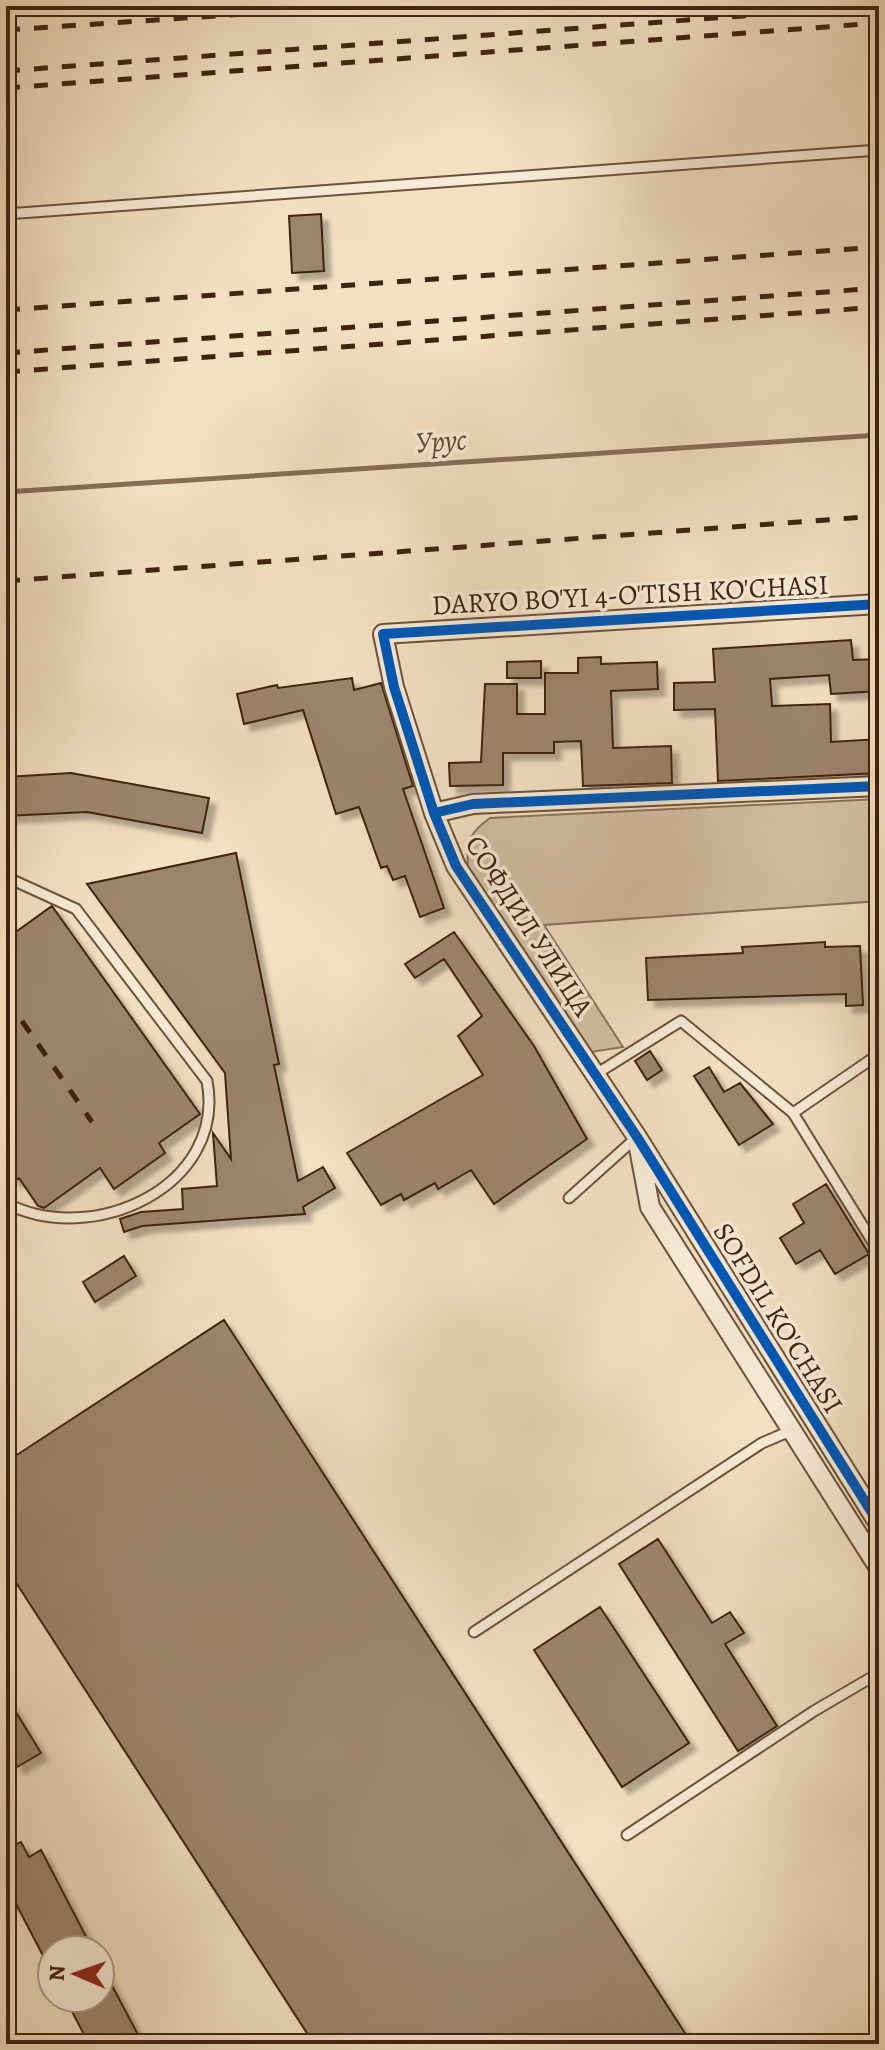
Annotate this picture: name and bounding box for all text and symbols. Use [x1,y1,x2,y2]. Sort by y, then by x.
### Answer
water label: Урус [414,419,468,463]
street label: DARYO BO'YI 4-O'TISH KO'CHASI [431,566,829,624]
street label: СОФДИЛ УЛИЦА [456,828,602,1025]
street label: SOFDIL KO'CHASI [704,1215,852,1421]
north arrow [36,1934,116,2014]
text: N [42,1965,72,1982]

